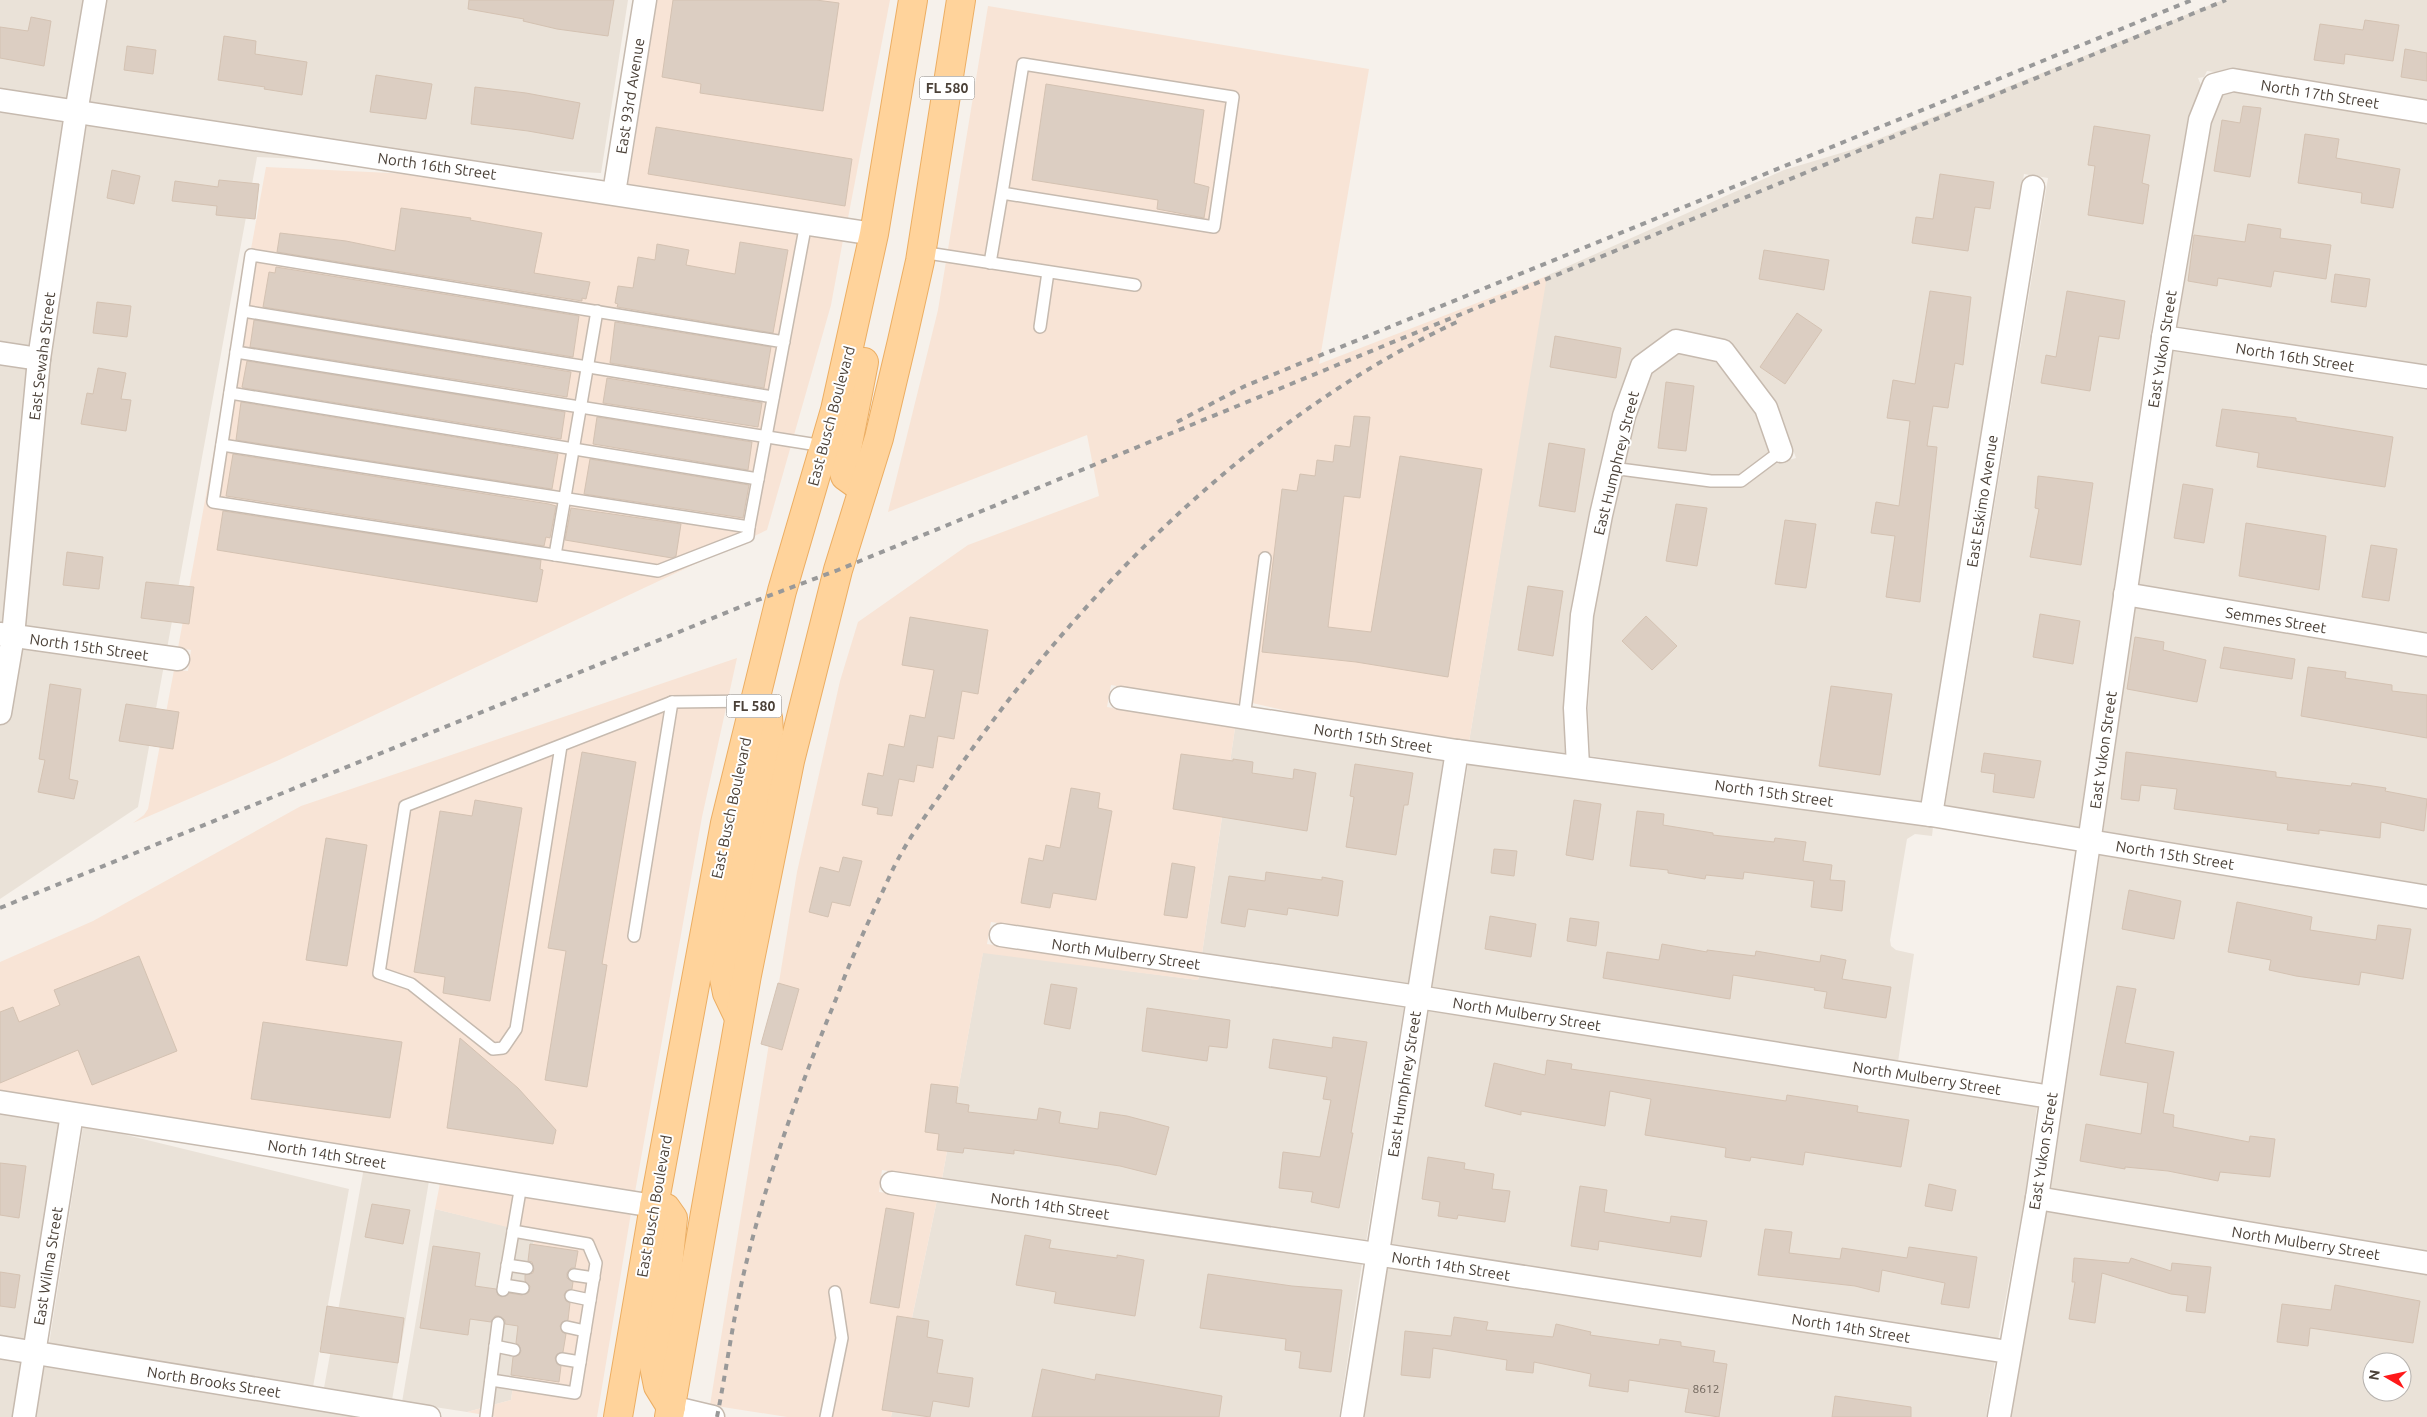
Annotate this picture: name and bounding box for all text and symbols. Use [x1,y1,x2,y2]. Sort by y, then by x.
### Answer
street label: East 93rd Avenue [612,37,648,155]
road number: FL 580 [920,76,974,100]
street label: North 17th Street [2260,76,2381,112]
street label: North 16th Street [377,149,498,183]
street label: East Yukon Street [2144,289,2180,409]
street label: East Sewaha Street [26,291,58,421]
street label: North 16th Street [2235,339,2356,375]
street label: East Busch Boulevard [804,344,858,488]
street label: East Humphrey Street [1590,389,1642,537]
street label: East Eskimo Avenue [1963,434,2001,568]
street label: Semmes Street [2224,604,2328,636]
street label: North 15th Street [29,630,150,664]
street label: East Yukon Street [2086,690,2120,810]
road number: FL 580 [726,694,782,718]
street label: North 15th Street [1313,720,1434,756]
street label: East Busch Boulevard [708,736,754,880]
street label: North 15th Street [1714,776,1835,810]
street label: North 15th Street [2115,837,2236,873]
street label: North Mulberry Street [1051,935,1202,973]
street label: North Mulberry Street [1452,994,1602,1034]
street label: East Humphrey Street [1384,1010,1424,1158]
street label: North Mulberry Street [1852,1058,2002,1098]
street label: East Yukon Street [2025,1091,2061,1211]
street label: East Busch Boulevard [633,1134,675,1278]
street label: North 14th Street [267,1136,388,1172]
street label: North 14th Street [990,1189,1111,1223]
street label: East Wilma Street [30,1205,66,1326]
street label: North Mulberry Street [2231,1223,2381,1263]
street label: North 14th Street [1391,1248,1512,1284]
street label: North 14th Street [1791,1310,1912,1346]
north arrow [2362,1352,2412,1402]
street label: North Brooks Street [146,1363,282,1401]
text: N [2365,1369,2383,1381]
house number: 8612 [1692,1382,1720,1395]

